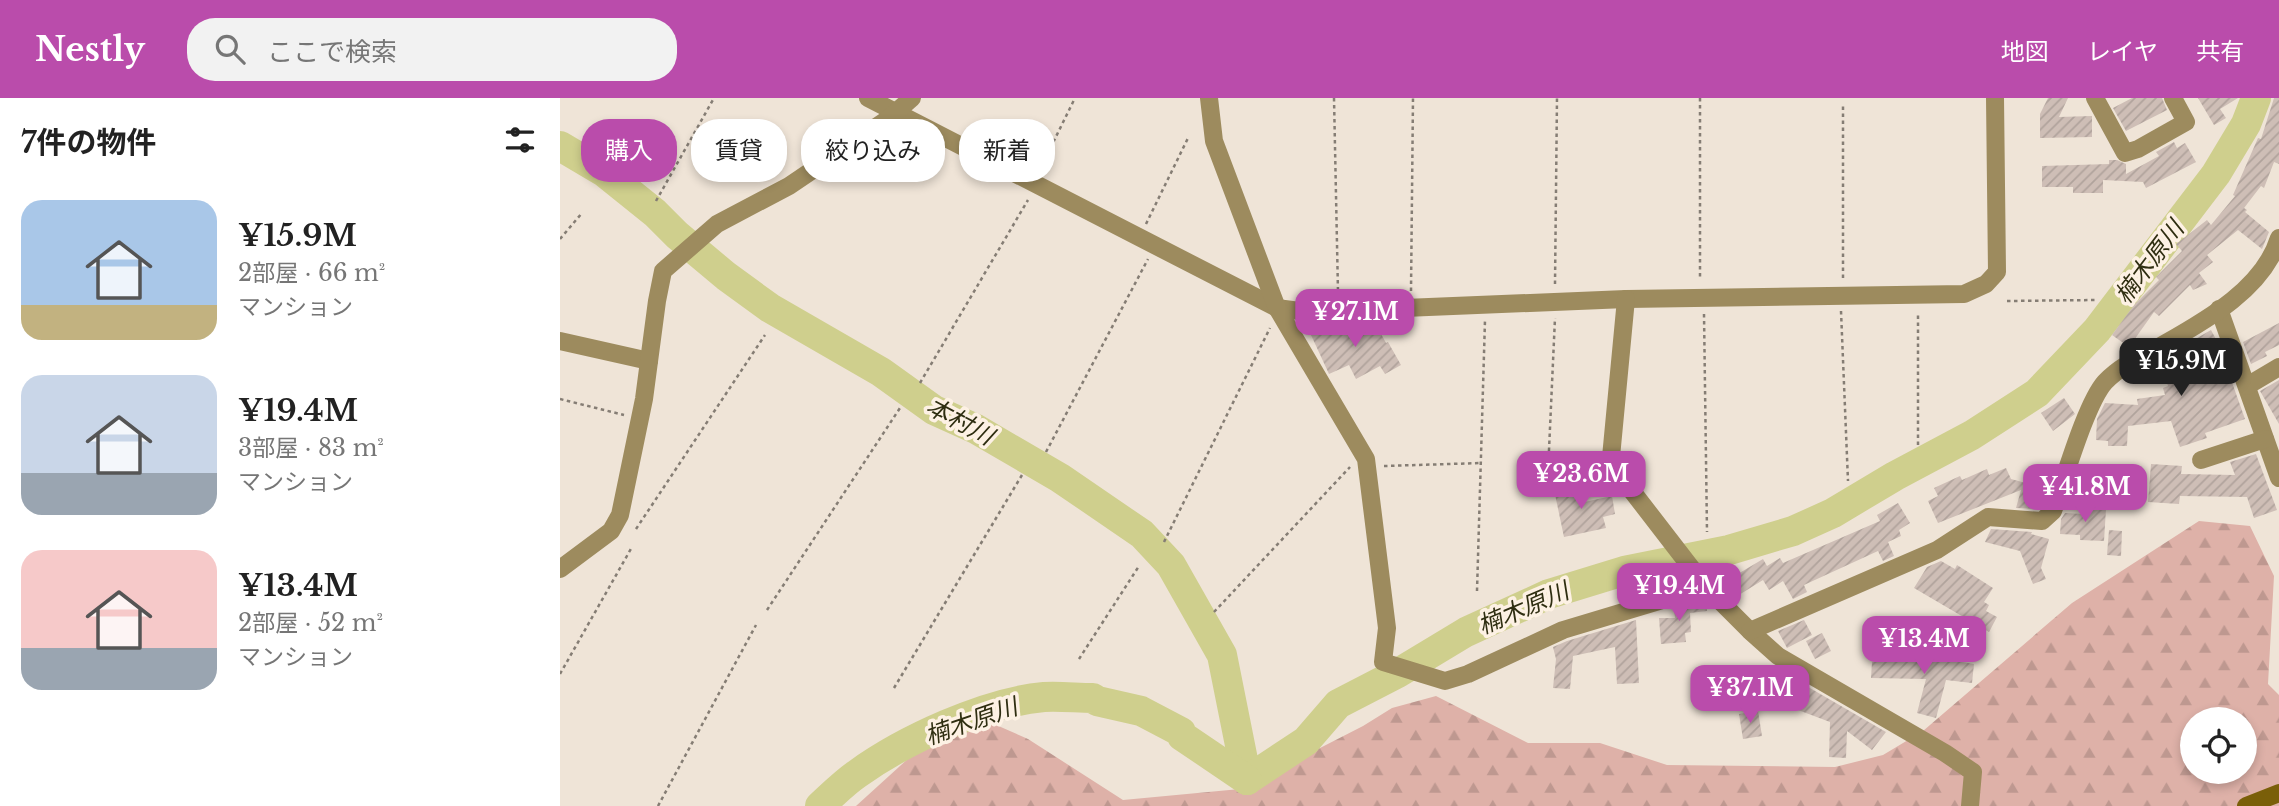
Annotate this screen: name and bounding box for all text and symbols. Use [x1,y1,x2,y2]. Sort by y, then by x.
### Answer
search box [187,18,677,81]
text: Nestly [35,29,145,70]
icon: search [211,30,249,68]
text: ここで検索 [267,36,397,68]
text: 地図 [2001,37,2049,66]
text: レイヤ [2087,37,2158,66]
text: 共有 [2196,37,2244,66]
chip: 購入 [581,119,677,182]
chip: 賃貸 [691,119,787,182]
chip: 絞り込み [801,119,945,182]
chip: 新着 [959,119,1055,182]
icon: filters [501,121,539,159]
text: 7件の物件 [21,124,156,161]
water label: 楠木原川 [2109,213,2191,309]
text: ¥15.9M [238,217,357,254]
icon: home [77,228,161,312]
text: 2部屋 · 66 m² [238,259,385,287]
pin: ¥27.1M [1298,289,1412,349]
text: マンション [238,293,353,321]
text: ¥27.1M [1311,298,1399,326]
pin: ¥15.9M [2124,338,2238,398]
text: ¥15.9M [2135,347,2227,375]
water label: 本村川 [921,391,1001,452]
text: ¥19.4M [238,392,358,429]
icon: home [77,403,161,487]
text: 3部屋 · 83 m² [238,434,384,462]
pin: ¥23.6M [1524,452,1638,511]
text: ¥23.6M [1533,460,1629,488]
pin: ¥41.8M [2028,464,2142,524]
text: マンション [238,468,353,496]
text: ¥41.8M [2039,473,2131,501]
pin: ¥19.4M [1622,564,1736,623]
text: ¥13.4M [238,567,358,604]
text: ¥19.4M [1633,572,1725,600]
water label: 楠木原川 [1473,575,1576,640]
icon: home [77,578,161,662]
text: 2部屋 · 52 m² [238,609,383,637]
pin: ¥13.4M [1867,616,1981,676]
text: ¥13.4M [1878,625,1970,653]
text: マンション [238,643,353,671]
pin: ¥37.1M [1693,666,1807,725]
text: ¥37.1M [1706,674,1794,702]
water label: 楠木原川 [921,691,1024,750]
map controls [2180,707,2257,784]
button: locate [2180,707,2257,784]

